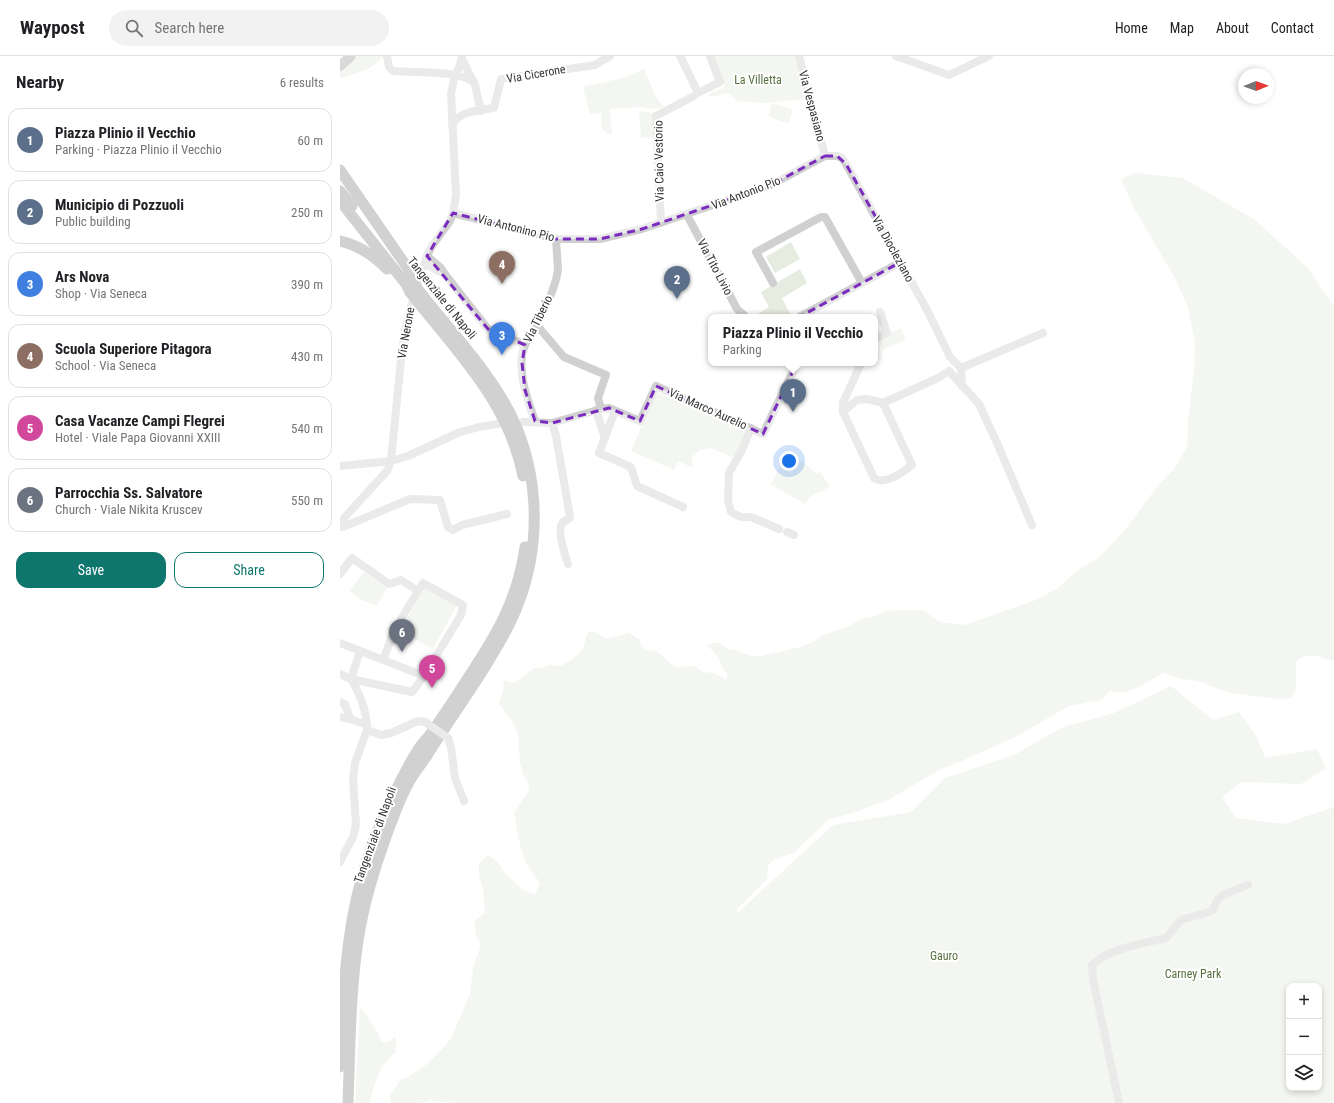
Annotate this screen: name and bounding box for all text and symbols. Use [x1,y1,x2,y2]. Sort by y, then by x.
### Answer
search box [109,10,389,46]
text: Waypost [20,16,85,39]
icon: search [123,17,145,39]
text: Search here [155,19,224,37]
text: Home [1115,20,1148,36]
text: Map [1170,20,1194,36]
text: About [1216,20,1249,36]
text: Contact [1271,20,1314,36]
street label: Via Cicerone [505,62,567,86]
north arrow [1238,68,1274,104]
street label: Via Vespasiano [796,69,828,143]
text: Nearby [16,72,64,92]
park label: La Villetta [734,73,782,87]
text: 6 results [280,75,324,90]
street label: Via Caio Vestorio [651,120,667,202]
text: Piazza Plinio il Vecchio [55,124,196,142]
text: 1 [27,133,33,148]
text: 60 m [297,133,323,148]
text: Parking · Piazza Plinio il Vecchio [55,142,222,157]
street label: Via Antonio Pio [709,173,783,213]
text: Municipio di Pozzuoli [55,196,184,214]
text: 2 [27,205,33,220]
text: 250 m [291,205,323,220]
street label: Via Antonino Pio [476,212,556,244]
text: Public building [55,214,131,229]
street label: Via Diocleziano [869,214,917,284]
street label: Via Tito Livio [694,237,736,297]
pin: 4 [489,251,515,284]
street label: Tangenziale di Napoli [405,254,479,342]
pin: 2 [664,266,690,299]
text: Ars Nova [55,268,109,286]
text: 3 [27,277,33,292]
text: 390 m [291,277,323,292]
text: Shop · Via Seneca [55,286,147,301]
street label: Via Tiberio [521,293,555,345]
street label: Via Nerone [395,306,417,360]
popup [708,314,878,366]
pin: 3 [489,322,515,355]
text: Piazza Plinio il Vecchio [723,324,863,342]
text: Scuola Superiore Pitagora [55,340,212,358]
text: Parking [723,342,762,357]
text: 4 [27,349,33,364]
text: 430 m [291,349,323,364]
text: School · Via Seneca [55,358,156,373]
pin: 1 [780,379,806,412]
street label: Via Marco Aurelio [667,386,749,432]
text: Casa Vacanze Campi Flegrei [55,412,225,430]
text: 5 [27,421,33,436]
text: 540 m [291,421,323,436]
text: Hotel · Viale Papa Giovanni XXIII [55,430,221,445]
your location [779,451,799,471]
text: Parrocchia Ss. Salvatore [55,484,202,502]
text: 6 [27,493,33,508]
text: 550 m [291,493,323,508]
text: Church · Viale Nikita Kruscev [55,502,203,517]
button: Save [16,552,166,588]
button: Share [174,552,324,588]
pin: 6 [389,619,415,652]
pin: 5 [419,655,445,688]
street label: Tangenziale di Napoli [351,785,399,885]
park label: Gauro [930,949,958,963]
park label: Carney Park [1165,967,1222,981]
map controls [1286,983,1322,1091]
button: + [1286,983,1322,1019]
button: − [1286,1019,1322,1055]
button: layers [1286,1055,1322,1091]

